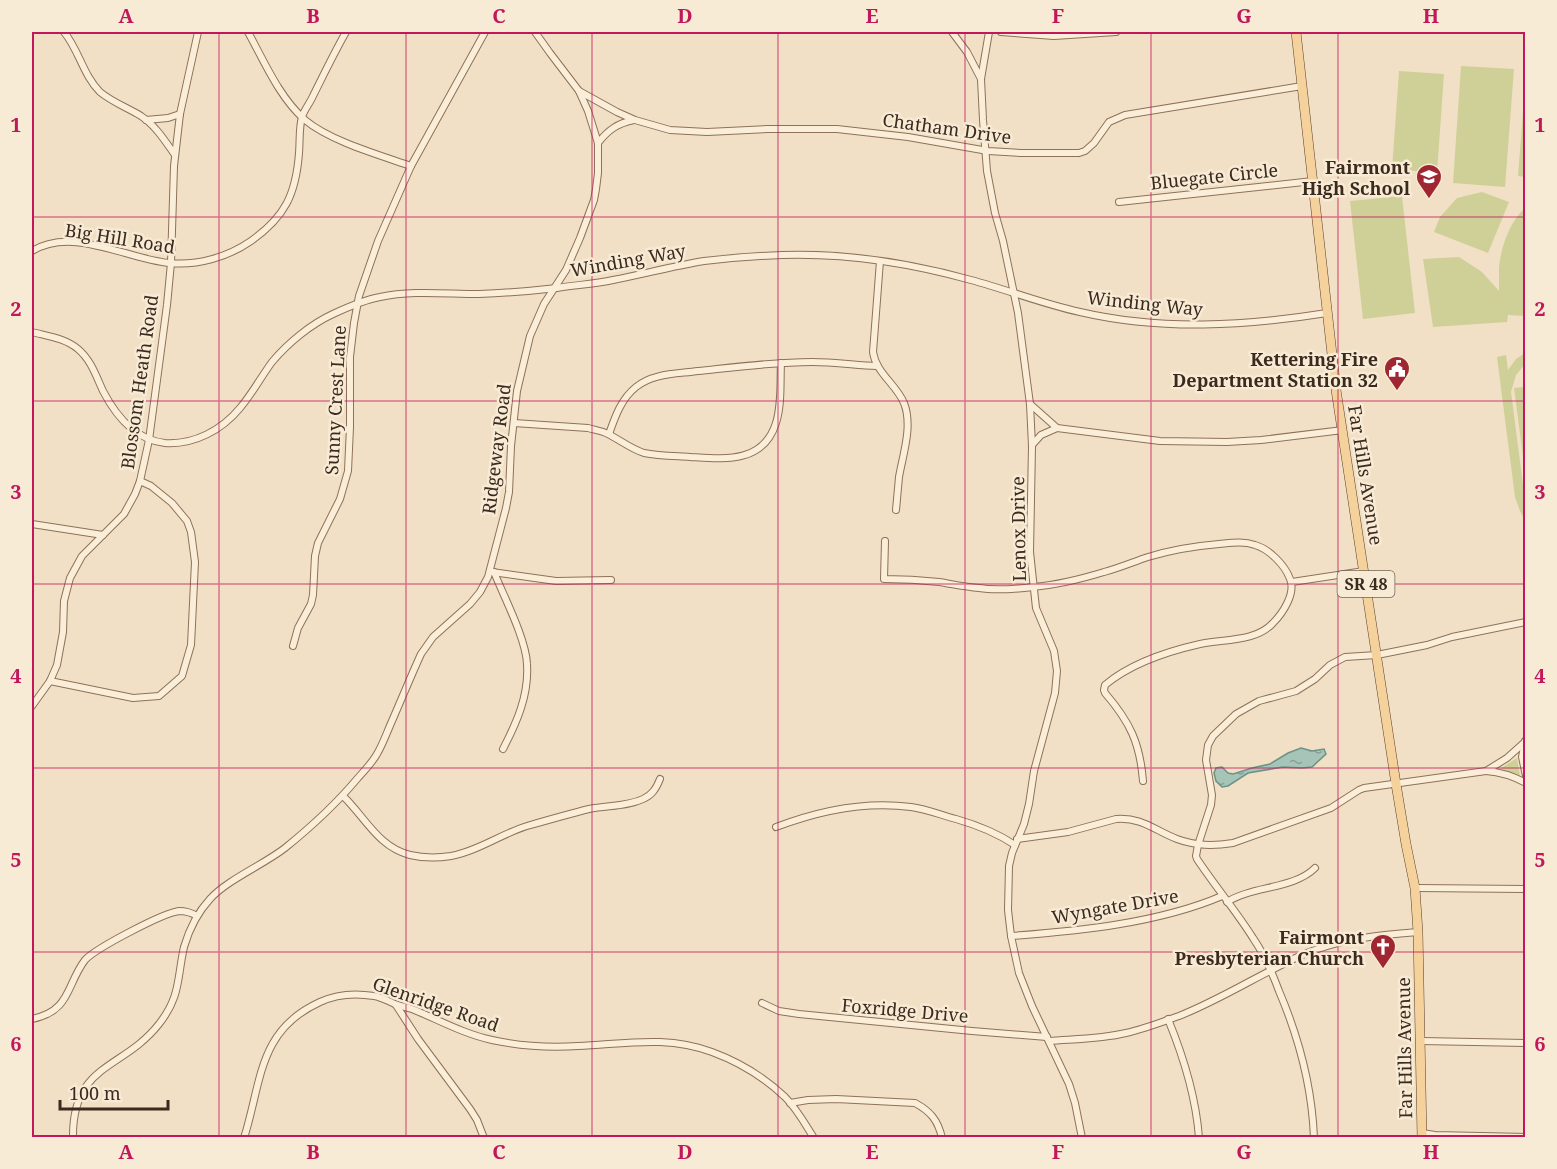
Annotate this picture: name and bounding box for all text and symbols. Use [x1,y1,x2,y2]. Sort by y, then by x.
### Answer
text: A [118,2,134,29]
text: B [306,2,320,29]
text: C [492,2,506,29]
text: D [677,2,693,29]
text: E [865,2,879,29]
text: F [1052,2,1064,29]
text: G [1236,2,1252,29]
text: H [1423,2,1439,29]
street label: Chatham Drive [881,107,1013,149]
text: 1 [10,111,22,138]
text: 1 [1534,111,1546,138]
place label: Fairmont High School [1302,155,1411,200]
street label: Bluegate Circle [1149,157,1279,195]
school or university icon: Fairmont High School [1414,162,1444,200]
street label: Big Hill Road [63,217,177,259]
street label: Winding Way [569,238,688,282]
street label: Winding Way [1086,285,1205,321]
street label: Blossom Heath Road [115,293,163,471]
text: 2 [10,295,22,322]
text: 2 [1534,295,1546,322]
street label: Sunny Crest Lane [319,325,351,475]
place label: Kettering Fire Department Station 32 [1173,347,1378,392]
public building icon: Kettering Fire Department Station 32 [1382,354,1412,392]
street label: Ridgeway Road [476,382,516,516]
street label: Far Hills Avenue [1343,403,1389,547]
street label: Lenox Drive [1005,476,1031,582]
text: 3 [10,478,22,505]
text: 3 [1534,478,1546,505]
road number: SR 48 [1338,571,1394,597]
text: 4 [10,662,22,689]
text: 4 [1534,662,1546,689]
text: 5 [10,846,22,873]
text: 5 [1534,846,1546,873]
street label: Wyngate Drive [1050,883,1180,929]
place label: Fairmont Presbyterian Church [1175,925,1364,970]
church icon: Fairmont Presbyterian Church [1368,932,1398,970]
street label: Glenridge Road [370,971,502,1037]
street label: Far Hills Avenue [1391,977,1417,1119]
street label: Foxridge Drive [841,992,969,1028]
text: 6 [10,1030,22,1057]
text: 6 [1534,1030,1546,1057]
scale bar [60,1073,168,1111]
text: 100 m [69,1081,121,1105]
text: A [118,1138,134,1165]
text: B [306,1138,320,1165]
text: C [492,1138,506,1165]
text: D [677,1138,693,1165]
text: E [865,1138,879,1165]
text: F [1052,1138,1064,1165]
text: G [1236,1138,1252,1165]
text: H [1423,1138,1439,1165]

